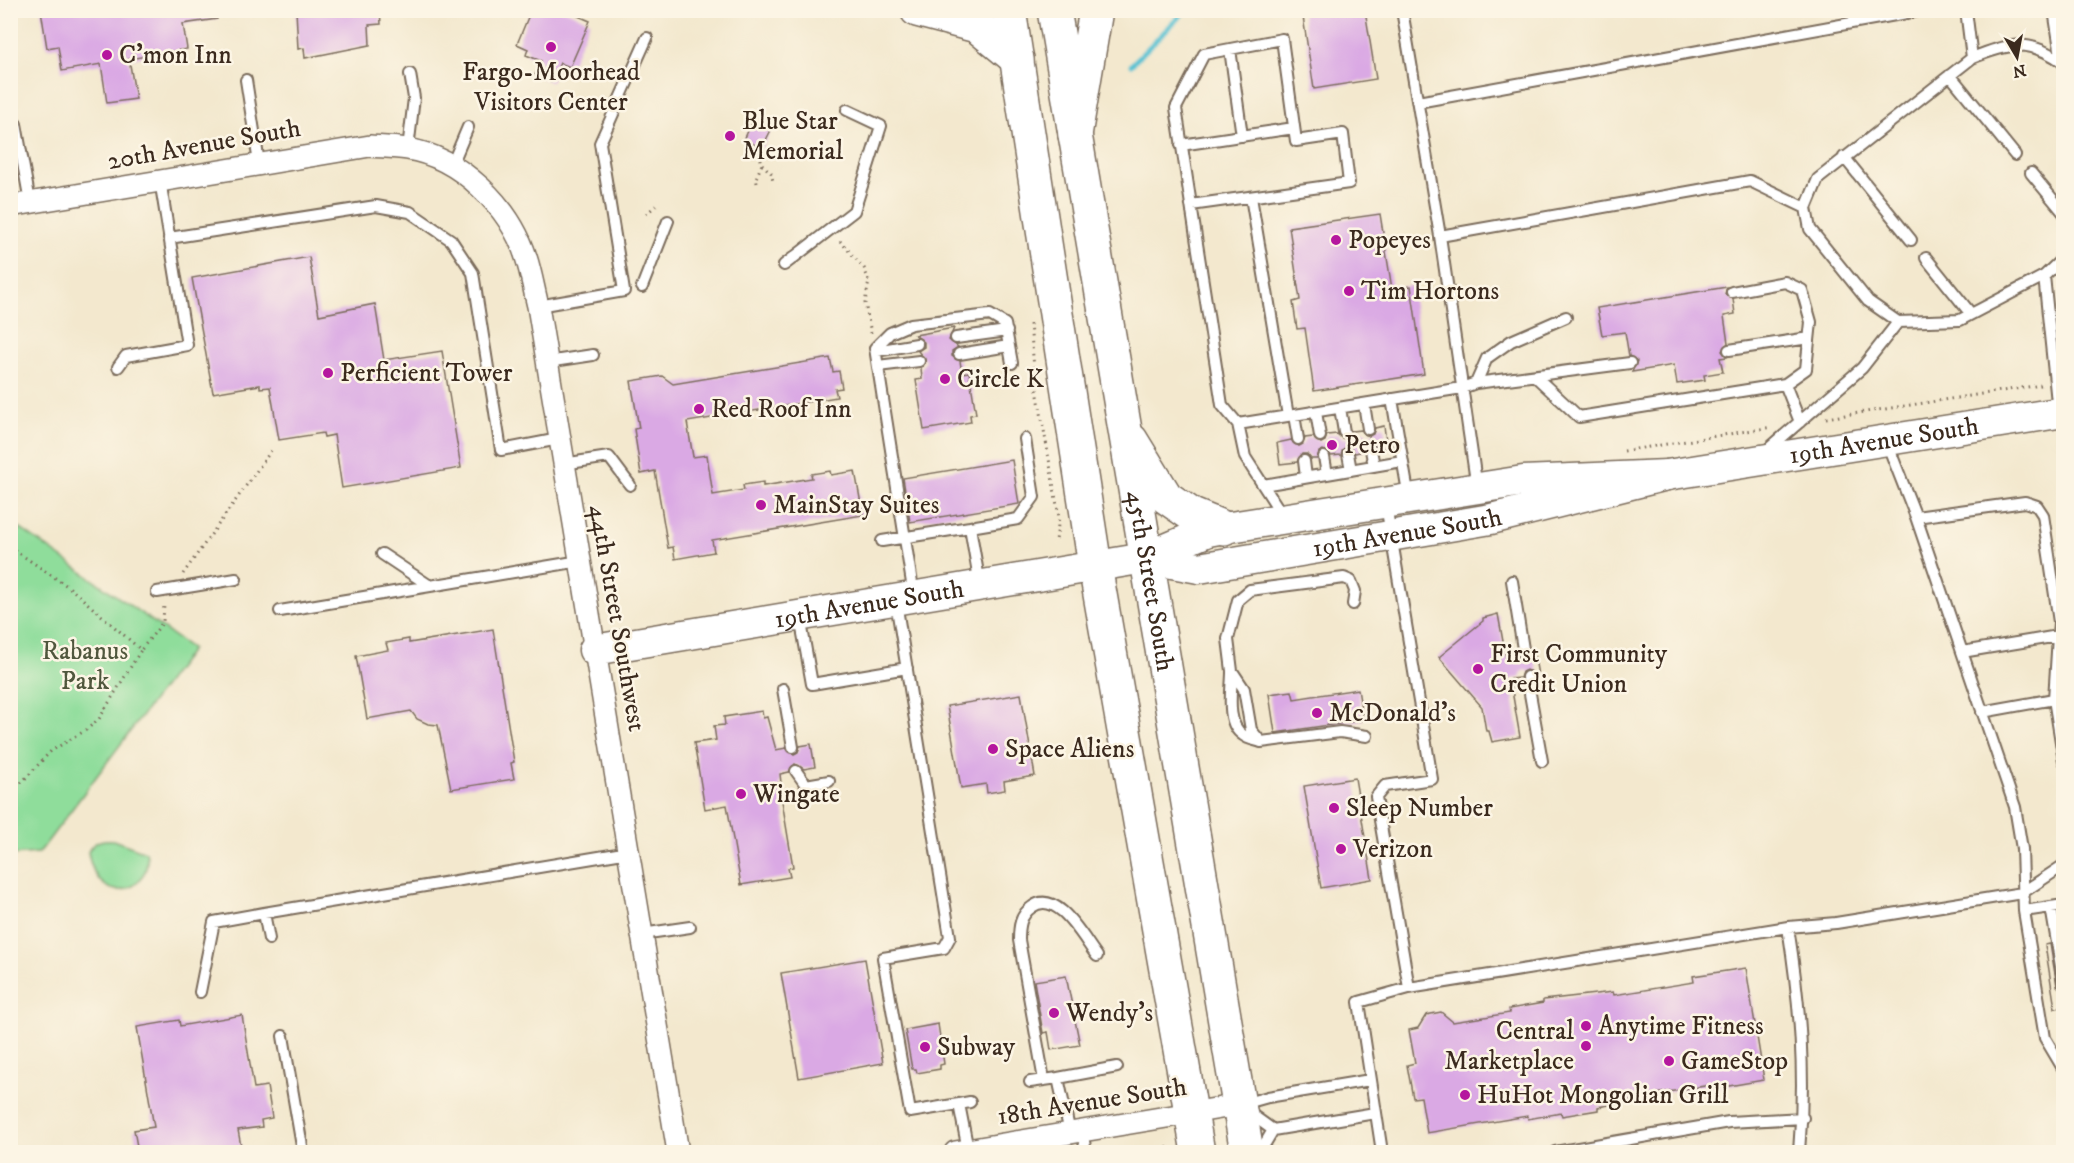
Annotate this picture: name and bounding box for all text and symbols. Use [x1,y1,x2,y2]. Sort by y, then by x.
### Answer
north arrow [1987,27,2047,87]
place label: C'mon Inn [119,39,232,72]
marker: Fargo-Moorhead Visitors Center [544,40,558,54]
marker: C'mon Inn [100,48,114,62]
place label: Fargo-Moorhead Visitors Center [462,56,640,119]
text: N [2011,60,2028,82]
place label: Blue Star Memorial [742,105,844,168]
street label: 20th Avenue South [105,112,304,178]
marker: Blue Star Memorial [723,129,737,143]
place label: Popeyes [1348,224,1431,257]
marker: Popeyes [1329,233,1343,247]
place label: Tim Hortons [1361,275,1499,308]
marker: Tim Hortons [1342,284,1356,298]
place label: Perficient Tower [340,357,513,390]
place label: Circle K [957,363,1045,396]
marker: Perficient Tower [321,366,335,380]
marker: Circle K [938,372,952,386]
place label: Red Roof Inn [711,393,852,426]
marker: Red Roof Inn [692,402,706,416]
street label: 19th Avenue South [1787,409,1981,472]
place label: Petro [1344,429,1400,462]
marker: Petro [1325,438,1339,452]
street label: 45th Street South [1119,488,1182,674]
place label: MainStay Suites [773,489,939,522]
marker: MainStay Suites [754,498,768,512]
street label: 19th Avenue South [1310,500,1506,565]
street label: 44th Street Southwest [581,502,653,734]
street label: 19th Avenue South [772,572,967,636]
park label: Rabanus Park [42,635,128,698]
place label: First Community Credit Union [1490,638,1668,701]
marker: First Community Credit Union [1471,662,1485,676]
place label: McDonald's [1329,697,1456,730]
marker: McDonald's [1310,706,1324,720]
place label: Space Aliens [1005,733,1134,766]
marker: Space Aliens [986,742,1000,756]
place label: Wingate [752,778,840,811]
marker: Wingate [734,787,748,801]
place label: Sleep Number [1346,792,1493,825]
marker: Sleep Number [1327,801,1341,815]
place label: Verizon [1352,833,1433,866]
marker: Verizon [1334,842,1348,856]
place label: Wendy's [1065,997,1153,1030]
marker: Wendy's [1047,1006,1061,1020]
place label: Anytime Fitness [1598,1010,1764,1043]
place label: Central Marketplace [1444,1015,1574,1078]
marker: Anytime Fitness [1579,1019,1593,1033]
place label: Subway [937,1031,1016,1064]
marker: Central Marketplace [1579,1039,1593,1053]
marker: Subway [918,1040,932,1054]
place label: GameStop [1681,1045,1788,1078]
marker: GameStop [1662,1054,1676,1068]
street label: 18th Avenue South [995,1071,1189,1133]
place label: HuHot Mongolian Grill [1477,1079,1729,1112]
marker: HuHot Mongolian Grill [1458,1088,1472,1102]

